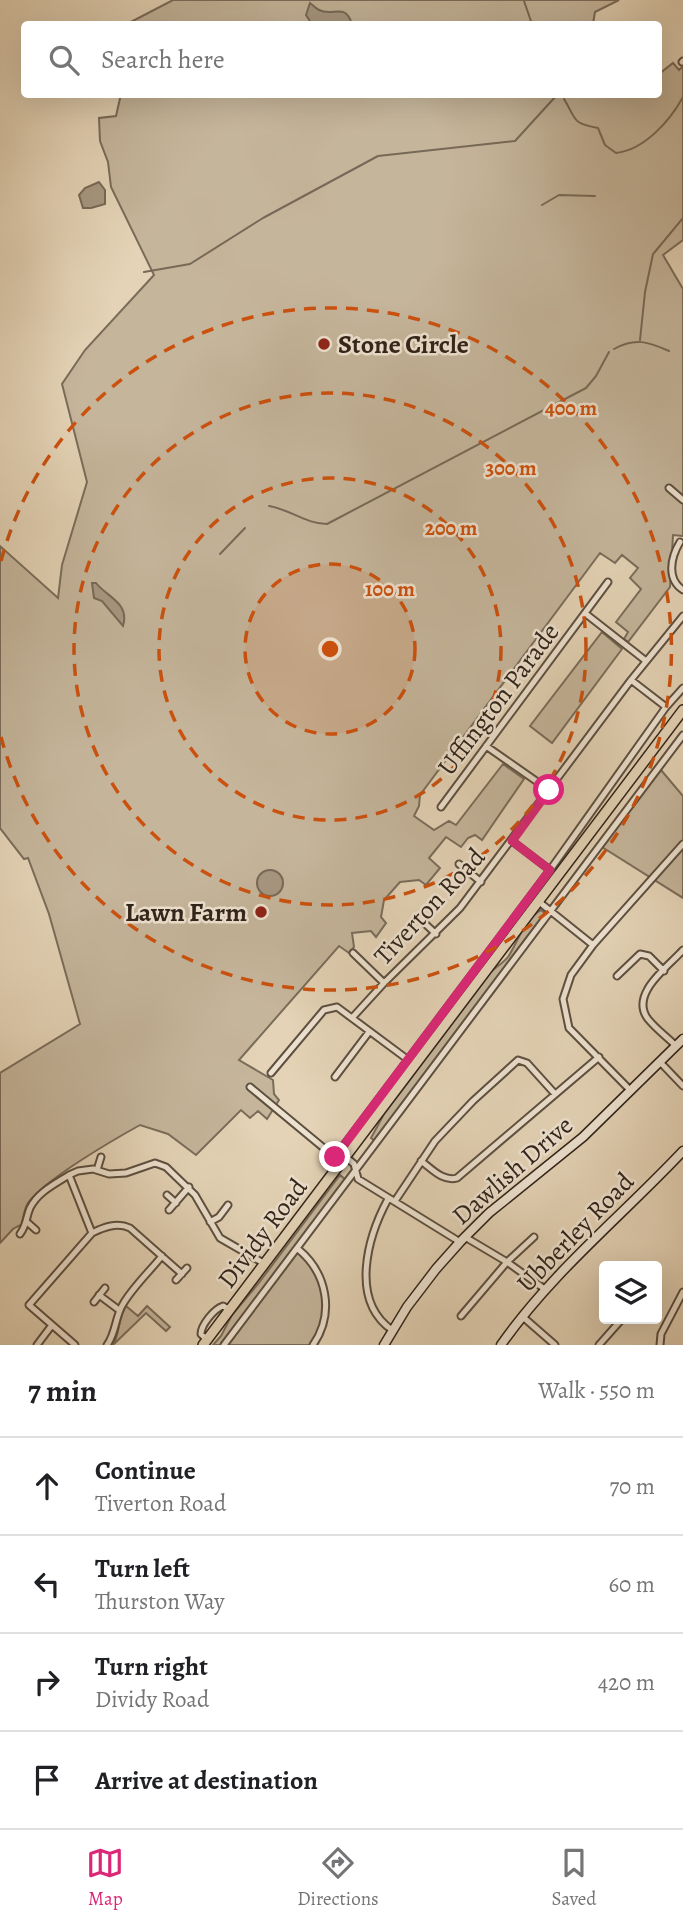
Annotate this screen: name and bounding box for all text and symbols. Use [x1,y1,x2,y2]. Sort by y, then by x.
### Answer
search box [21,21,662,98]
icon: search [45,41,83,79]
text: Search here [101,42,225,77]
place label: Stone Circle [338,327,469,362]
marker: Stone Circle [316,336,332,352]
text: 400 m [545,394,598,422]
text: 300 m [485,454,537,482]
text: 200 m [425,514,478,542]
text: 100 m [365,575,415,603]
street label: Uffington Parade [430,616,567,783]
centre of rings [318,637,342,661]
route start [533,774,564,805]
street label: Tiverton Road [366,840,493,973]
place label: Lawn Farm [125,895,247,930]
marker: Lawn Farm [253,904,269,920]
street label: Dawlish Drive [444,1108,580,1233]
route end [319,1141,350,1172]
street label: Ubberley Road [509,1165,642,1300]
street label: Dividy Road [209,1171,315,1295]
map controls [599,1261,662,1324]
button: layers [599,1261,662,1324]
text: 7 min [28,1371,97,1411]
text: Walk · 550 m [538,1375,655,1406]
text: Continue [95,1453,196,1488]
icon: ahead [28,1467,66,1505]
text: 70 m [609,1471,655,1502]
text: Tiverton Road [95,1488,226,1519]
text: Turn left [95,1551,190,1586]
icon: left [28,1565,66,1603]
text: 60 m [608,1569,655,1600]
text: Thurston Way [95,1586,225,1617]
text: Turn right [95,1649,208,1684]
icon: right [28,1663,66,1701]
text: 420 m [598,1667,655,1698]
text: Dividy Road [95,1684,209,1715]
icon: arrive [28,1761,66,1799]
text: Arrive at destination [95,1763,318,1798]
tab: Map [86,1844,124,1912]
tab: Directions [297,1844,379,1912]
tab: Saved [552,1844,597,1912]

